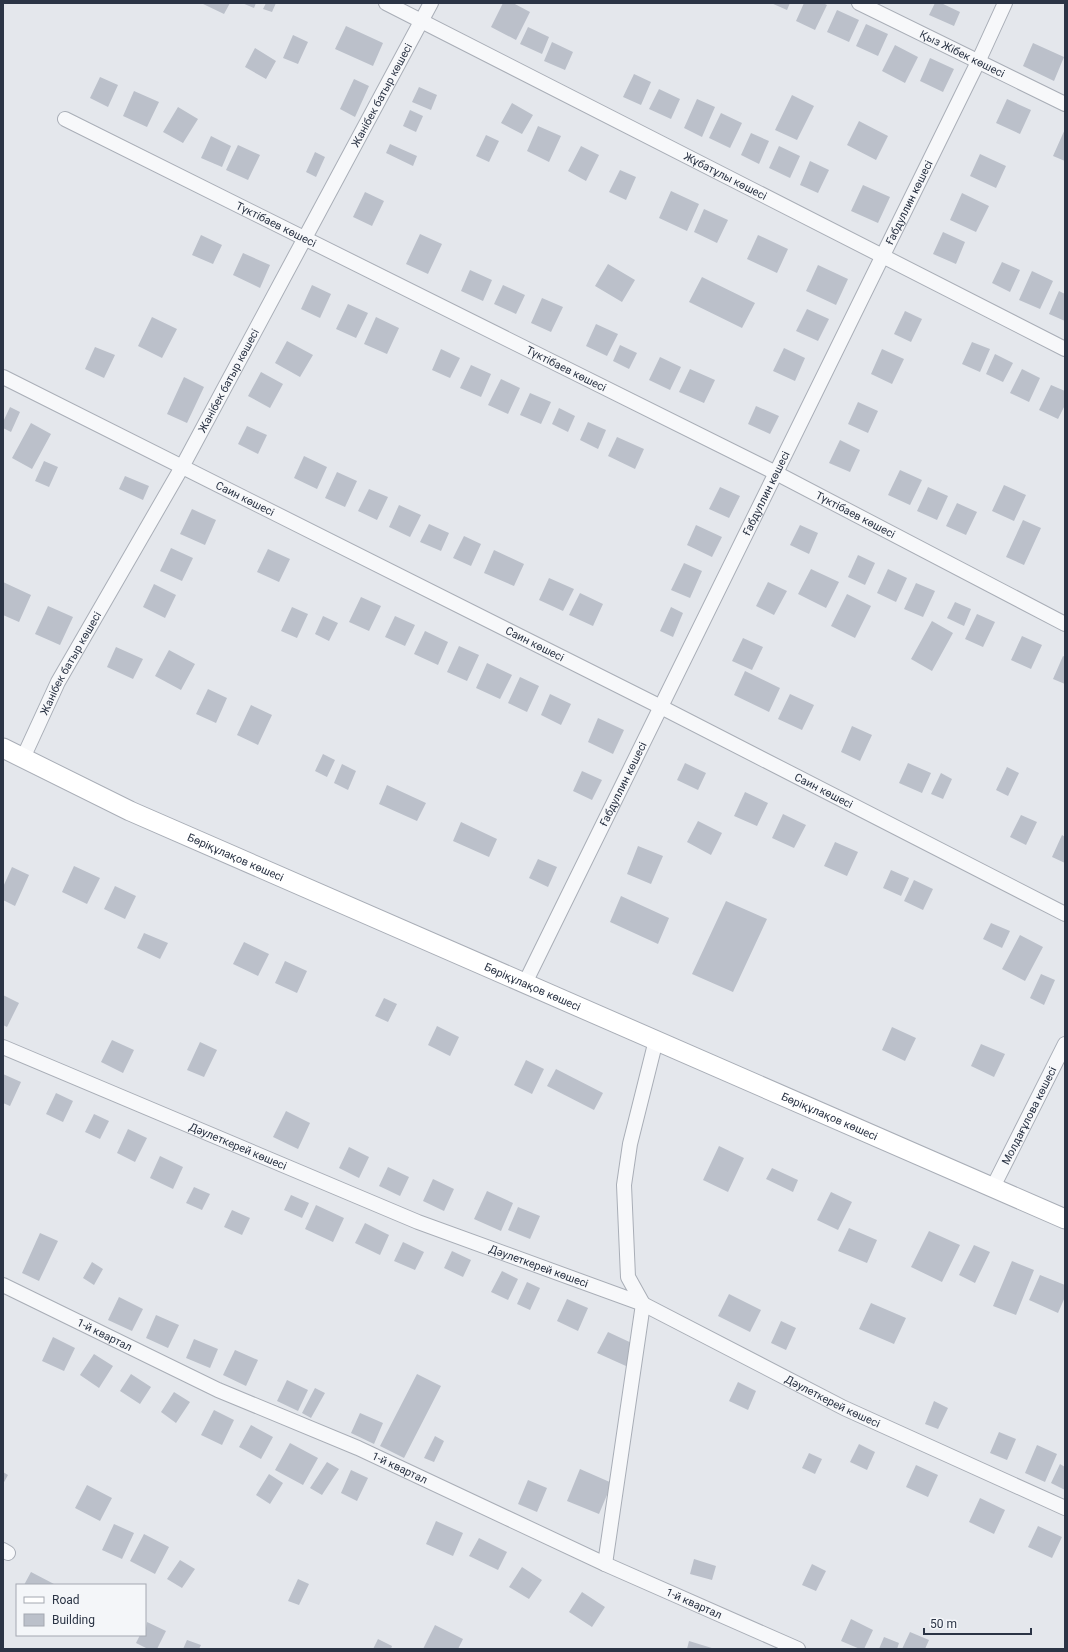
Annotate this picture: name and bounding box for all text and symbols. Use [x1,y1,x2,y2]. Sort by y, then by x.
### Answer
street label: Қыз Жібек көшесі [918,27,1007,80]
street label: Жанібек батыр көшесі [349,41,415,149]
street label: Жұбатұлы көшесі [682,149,769,203]
street label: Ғабдуллин көшесі [883,158,935,247]
street label: Түктібаев көшесі [234,199,319,250]
street label: Жанібек батыр көшесі [195,326,261,435]
street label: Түктібаев көшесі [524,343,609,394]
street label: Ғабдуллин көшесі [740,449,792,537]
street label: Саин көшесі [214,478,277,519]
street label: Түктібаев көшесі [814,488,898,541]
street label: Жанібек батыр көшесі [37,609,104,717]
street label: Саин көшесі [503,624,566,664]
street label: Ғабдуллин көшесі [597,740,649,828]
street label: Саин көшесі [792,770,855,811]
street label: Бөріқұлақов көшесі [186,830,286,884]
street label: Бөріқұлақов көшесі [482,960,583,1013]
street label: Молдағұлова көшесі [999,1064,1059,1167]
street label: Бөріқұлақов көшесі [779,1090,880,1143]
street label: Дәулеткерей көшесі [187,1120,289,1172]
street label: Дәулеткерей көшесі [487,1242,590,1290]
street label: 1-й квартал [75,1316,134,1354]
street label: Дәулеткерей көшесі [783,1372,882,1430]
street label: 1-й квартал [370,1449,430,1486]
legend [16,1584,146,1636]
street label: 1-й квартал [664,1585,724,1621]
text: Road [52,1593,80,1607]
scale bar [924,1610,1031,1636]
text: Building [52,1613,95,1627]
text: 50 m [930,1617,957,1631]

